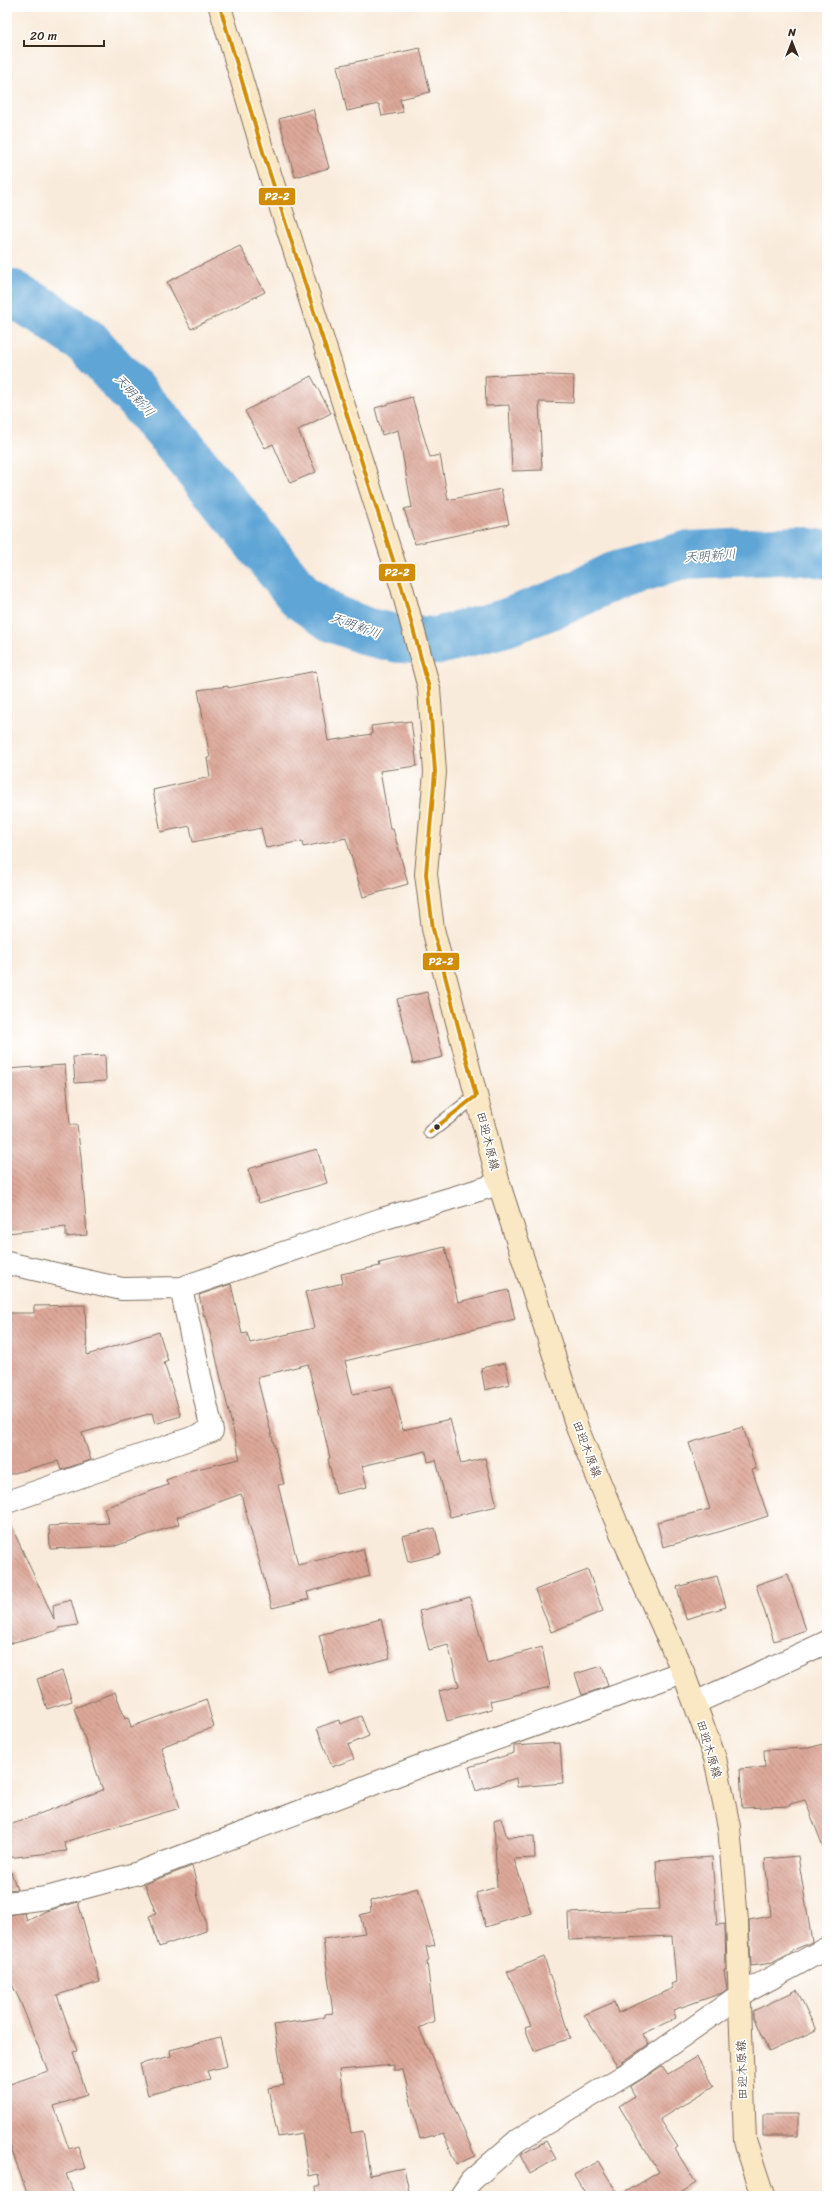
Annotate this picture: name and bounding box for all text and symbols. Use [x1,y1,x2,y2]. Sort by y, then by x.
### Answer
scale bar [24,22,104,48]
north arrow [772,22,812,62]
text: N [787,23,796,42]
text: 20 m [30,25,57,47]
line badge: P2-2 [258,187,296,206]
text: P2-2 [265,187,290,206]
water label: 天明新川 [109,368,161,422]
water label: 天明新川 [683,542,737,569]
line badge: P2-2 [378,563,416,582]
text: P2-2 [385,563,410,582]
water label: 天明新川 [327,606,384,645]
line badge: P2-2 [422,952,460,971]
text: P2-2 [429,952,454,971]
street label: 田迎木原線 [470,1109,506,1173]
unlabelled marker [432,1122,442,1132]
street label: 田迎木原線 [566,1417,608,1481]
street label: 田迎木原線 [690,1717,728,1781]
street label: 田迎木原線 [730,2040,754,2100]

